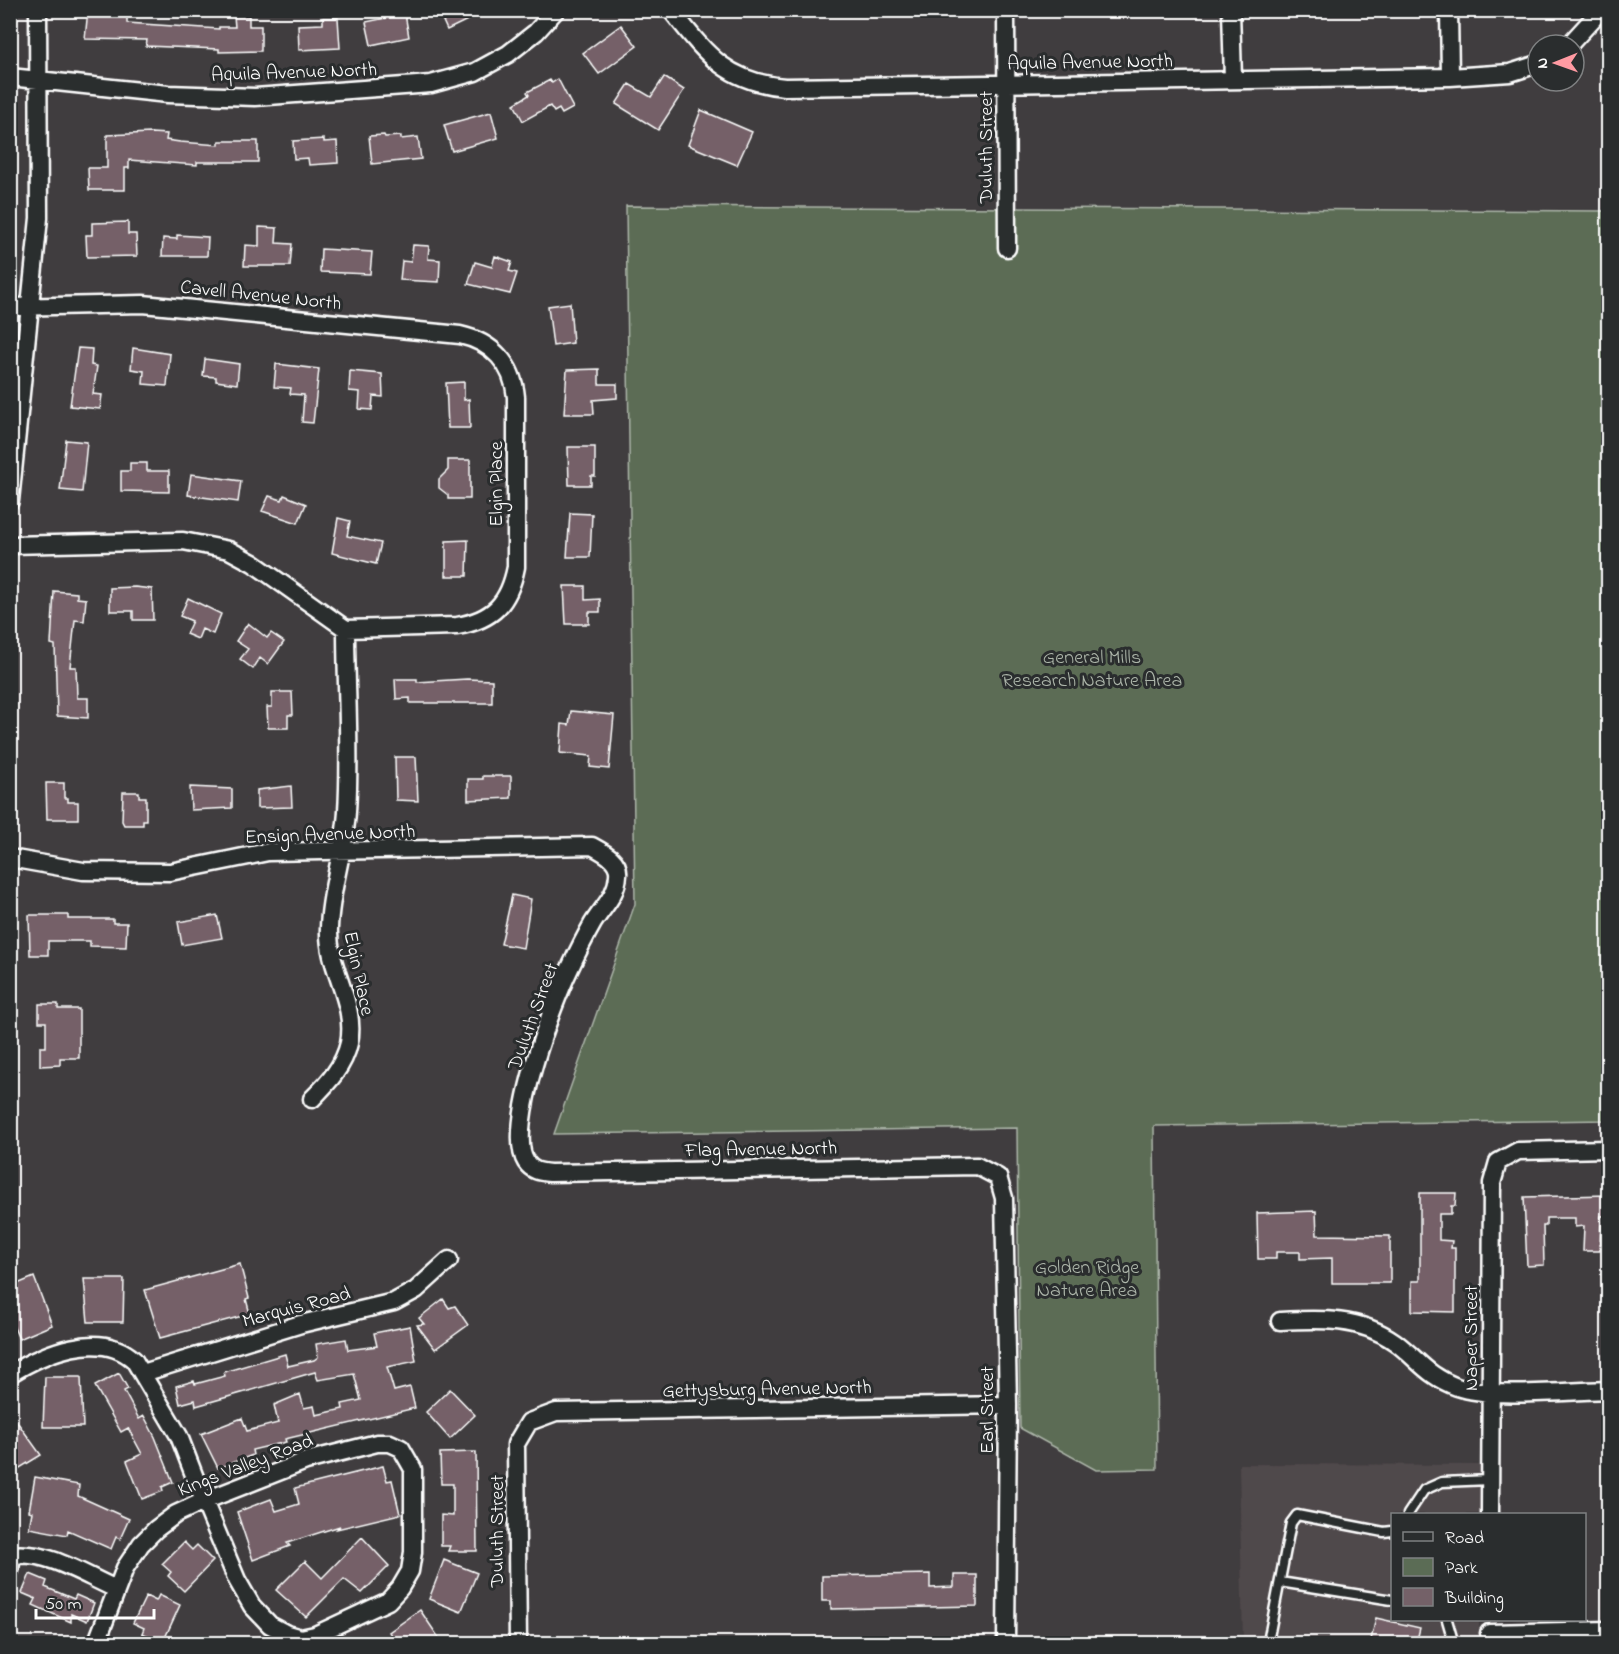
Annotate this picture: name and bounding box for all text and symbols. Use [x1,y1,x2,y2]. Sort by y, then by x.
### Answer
north arrow [1526,33,1586,93]
street label: Aquila Avenue North [1007,48,1173,79]
street label: Aquila Avenue North [211,56,377,91]
text: N [1531,57,1555,69]
street label: Duluth Street [973,91,1002,204]
street label: Cavell Avenue North [179,274,343,319]
street label: Elgin Place [483,441,513,527]
park label: General Mills Research Nature Area [1002,644,1182,696]
street label: Ensign Avenue North [244,818,416,854]
street label: Elgin Place [334,929,381,1019]
street label: Duluth Street [501,959,567,1076]
street label: Flag Avenue North [684,1135,837,1167]
park label: Golden Ridge Nature Area [1035,1254,1139,1306]
street label: Marquis Road [239,1280,354,1337]
street label: Naper Street [1458,1285,1487,1391]
street label: Earl Street [974,1366,1003,1454]
street label: Gettysburg Avenue North [662,1374,872,1408]
street label: Kings Valley Road [174,1427,318,1506]
street label: Duluth Street [484,1475,513,1588]
legend [1391,1513,1586,1621]
text: Road [1445,1526,1484,1552]
text: Park [1445,1556,1478,1582]
scale bar [36,1582,154,1620]
text: Building [1444,1586,1504,1613]
text: 50 m [45,1592,82,1618]

